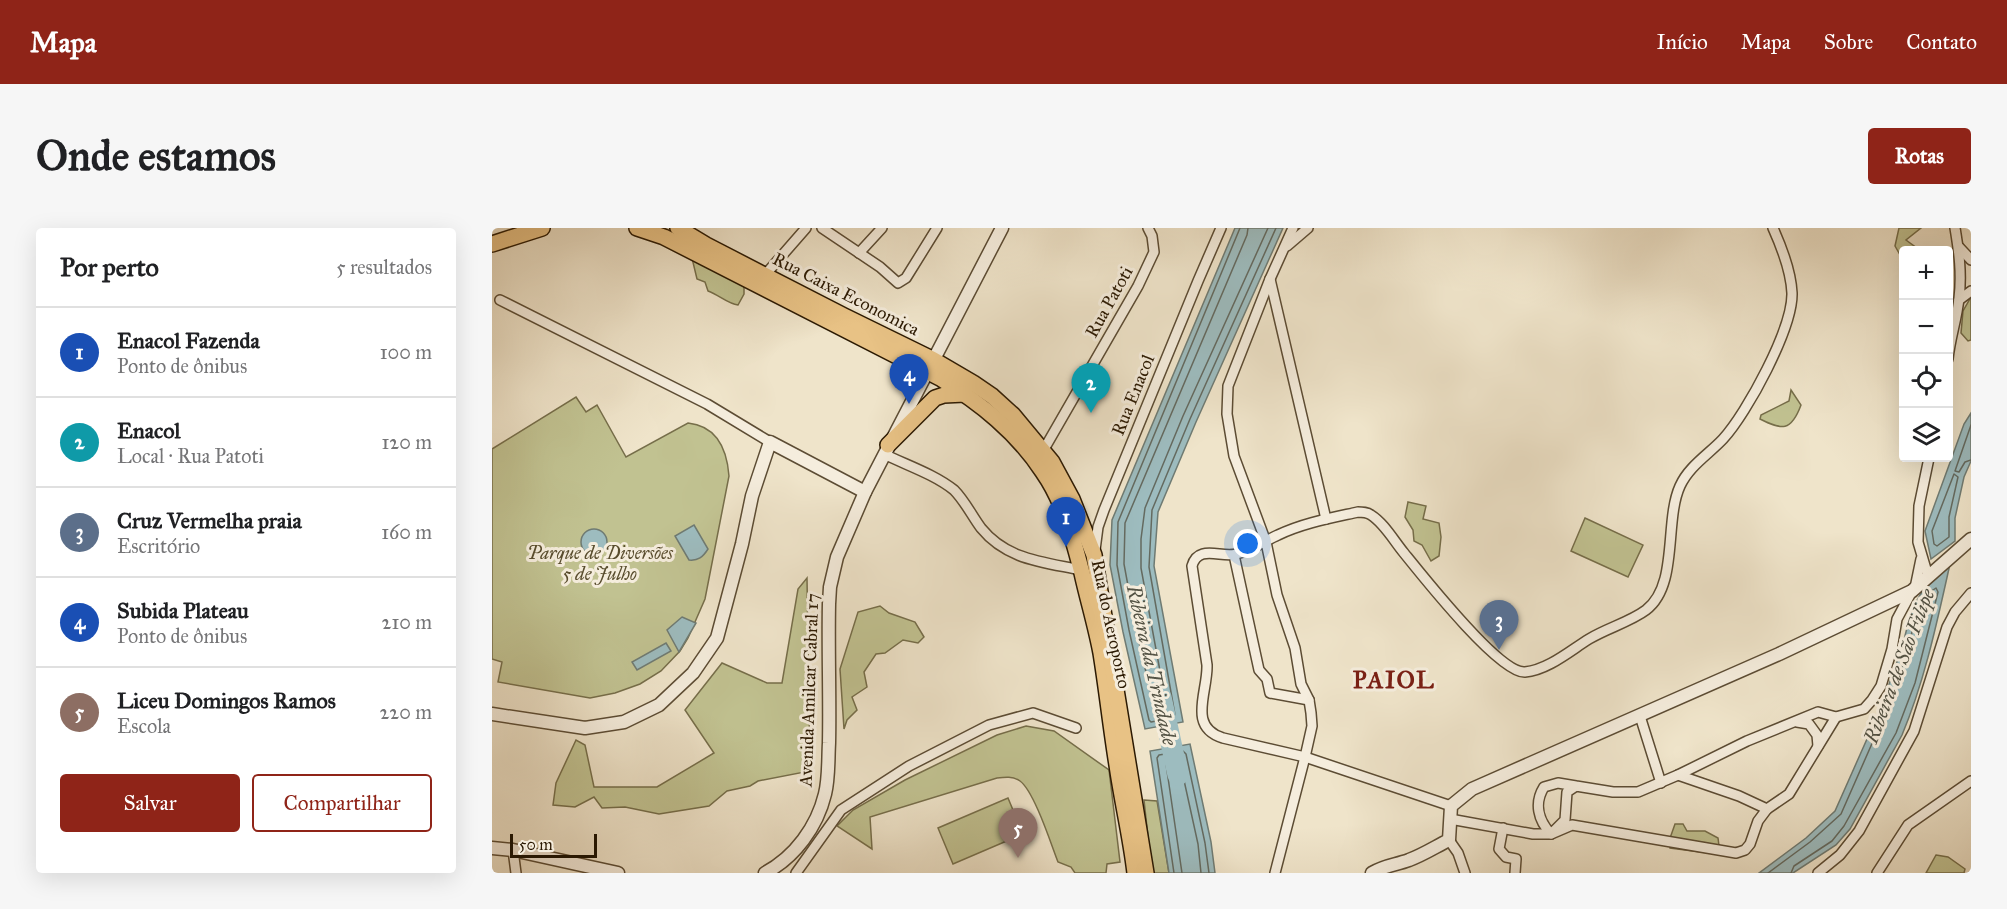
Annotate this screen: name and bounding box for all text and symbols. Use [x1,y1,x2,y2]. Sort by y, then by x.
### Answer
text: Mapa [30,25,97,60]
text: Início [1657,29,1708,55]
text: Mapa [1741,29,1791,55]
text: Sobre [1824,29,1873,55]
text: Contato [1906,29,1977,55]
button: Rotas [1868,128,1971,184]
text: Onde estamos [36,130,276,182]
map controls [1899,246,1953,462]
button: + [1899,246,1953,300]
street label: Rua Caixa Economica [769,248,923,341]
text: Por perto [60,251,159,283]
text: 5 resultados [336,255,432,279]
street label: Rua Patoti [1080,262,1138,341]
button: − [1899,300,1953,354]
text: Enacol Fazenda [117,327,260,354]
text: 1 [76,340,83,364]
text: 100 m [380,340,432,364]
street label: Rua Enacol [1107,351,1159,439]
text: Ponto de ônibus [117,354,247,378]
pin: 4 [890,354,928,404]
button: locate [1899,354,1953,408]
pin: 2 [1072,364,1110,413]
button: layers [1899,408,1953,462]
text: Enacol [117,417,180,444]
text: 2 [75,430,84,454]
text: 120 m [381,430,432,454]
text: Local · Rua Patoti [117,444,264,468]
pin: 1 [1046,498,1086,547]
text: Cruz Vermelha praia [117,507,302,534]
text: 3 [76,520,84,544]
text: 160 m [381,520,432,544]
your location [1233,529,1262,558]
text: Escritório [117,534,200,558]
park label: Parque de Diversões 5 de Julho [527,542,674,585]
street label: Rua do Aeroporto [1087,557,1135,691]
water label: Ribeira da Trindade [1122,581,1182,748]
water label: Ribeira de São Filipe [1858,585,1941,748]
street label: Avenida Amilcar Cabral 17 [795,593,823,788]
text: Subida Plateau [117,597,249,624]
pin: 3 [1480,600,1518,650]
text: 4 [74,610,85,634]
text: 210 m [382,610,432,634]
text: Ponto de ônibus [117,624,247,648]
district label: PAIOL [1353,665,1435,695]
text: Liceu Domingos Ramos [117,687,336,714]
text: 5 [75,700,84,724]
text: 220 m [380,700,432,724]
text: Escola [117,714,171,738]
button: Salvar [60,774,240,832]
button: Compartilhar [252,774,432,832]
pin: 5 [998,808,1038,858]
scale bar [510,831,597,858]
text: 50 m [519,835,553,854]

